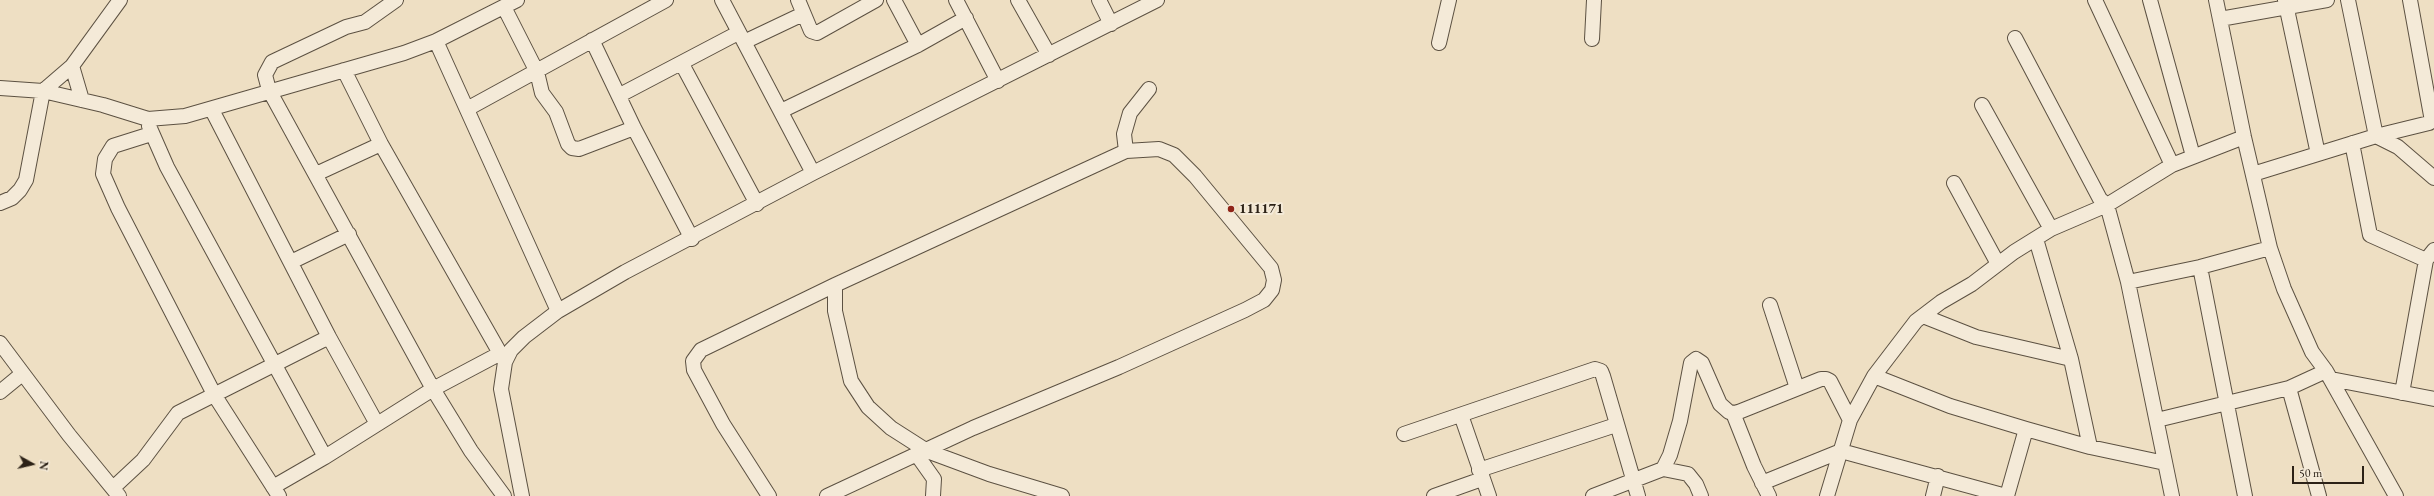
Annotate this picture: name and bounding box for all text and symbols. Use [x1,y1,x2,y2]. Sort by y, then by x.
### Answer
place label: 111171 [1239,201,1283,217]
marker: 111171 [1226,204,1236,214]
north arrow [12,444,52,484]
scale bar [2294,458,2366,484]
text: N [36,460,51,471]
text: 50 m [2299,465,2322,481]

